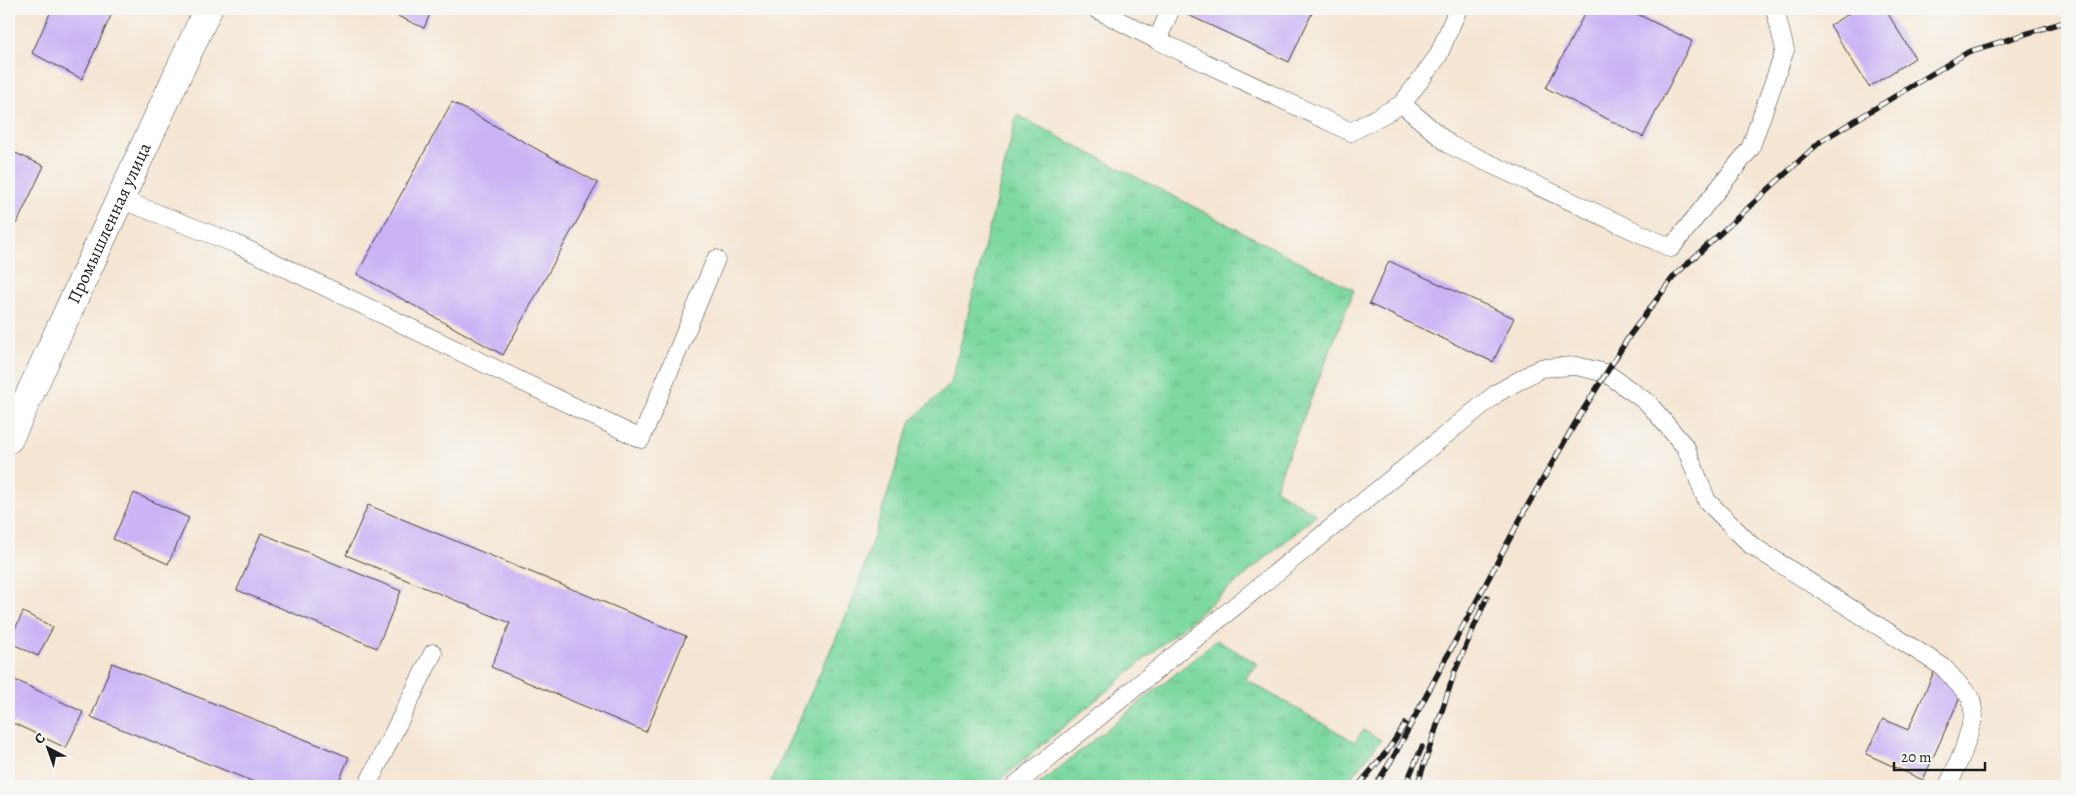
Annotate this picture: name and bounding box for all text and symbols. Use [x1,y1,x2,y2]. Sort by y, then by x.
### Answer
street label: Промышленная улица [61,138,157,307]
north arrow [22,722,72,772]
text: С [30,728,50,749]
scale bar [1894,740,1985,772]
text: 20 m [1901,747,1932,767]

